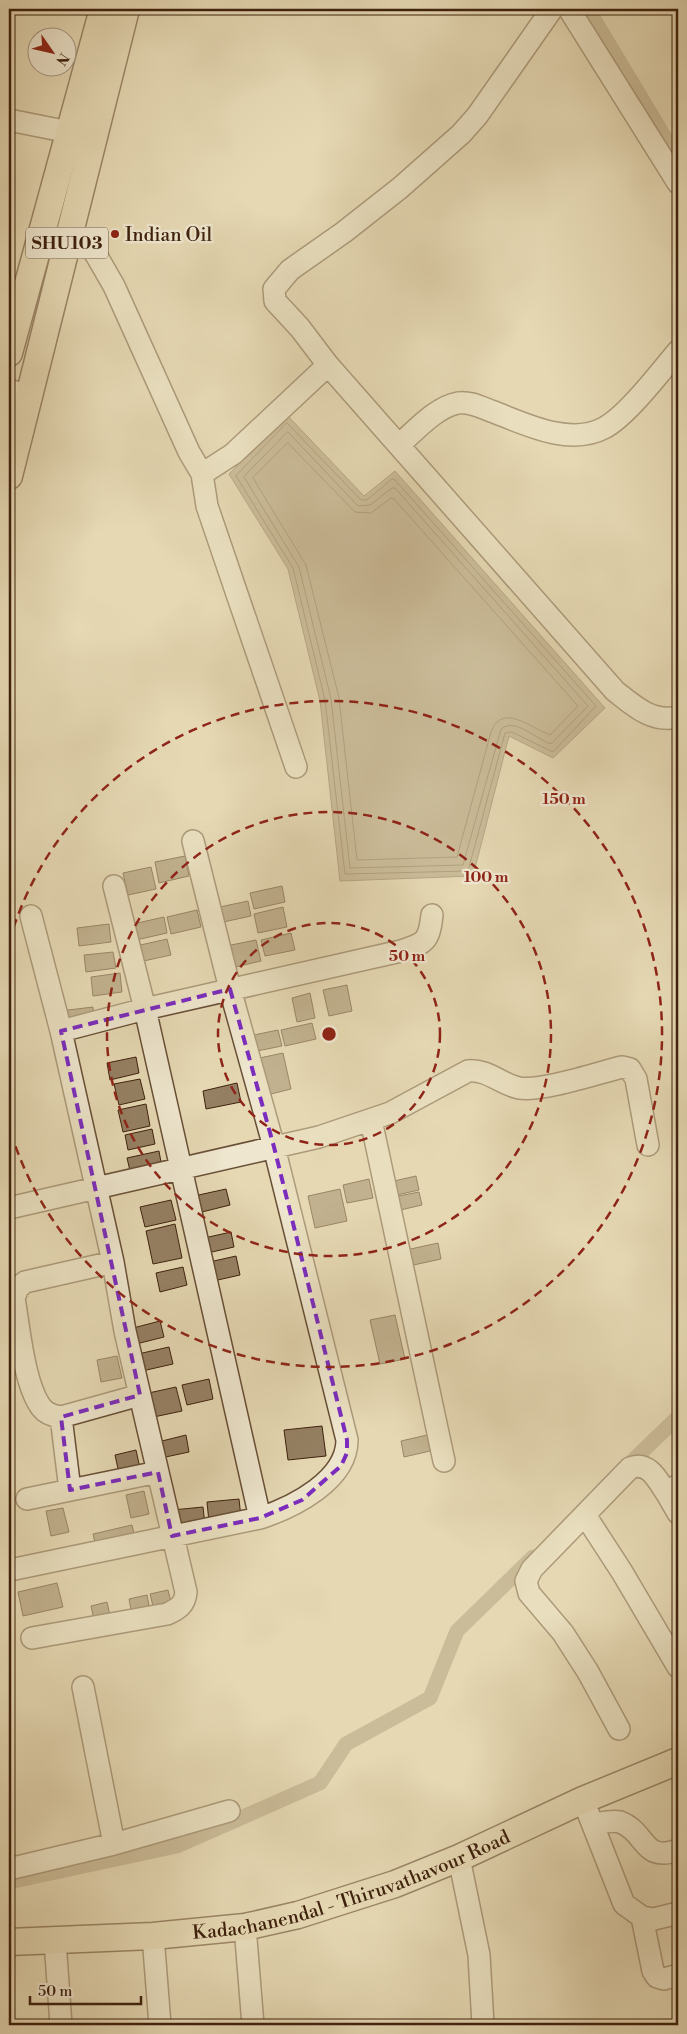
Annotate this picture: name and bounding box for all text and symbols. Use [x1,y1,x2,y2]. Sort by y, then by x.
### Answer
north arrow [28,28,78,78]
text: N [51,49,73,68]
place label: Indian Oil [125,223,213,247]
road number: SHU103 [26,228,108,258]
marker: Indian Oil [109,228,121,240]
text: 150 m [542,790,586,809]
text: 100 m [464,868,509,887]
text: 50 m [389,947,425,966]
centre of rings [320,1025,338,1043]
street label: Kadachanendal - Thiruvathavour Road [191,1825,514,1945]
scale bar [30,1974,141,2006]
text: 50 m [38,1982,72,2001]

